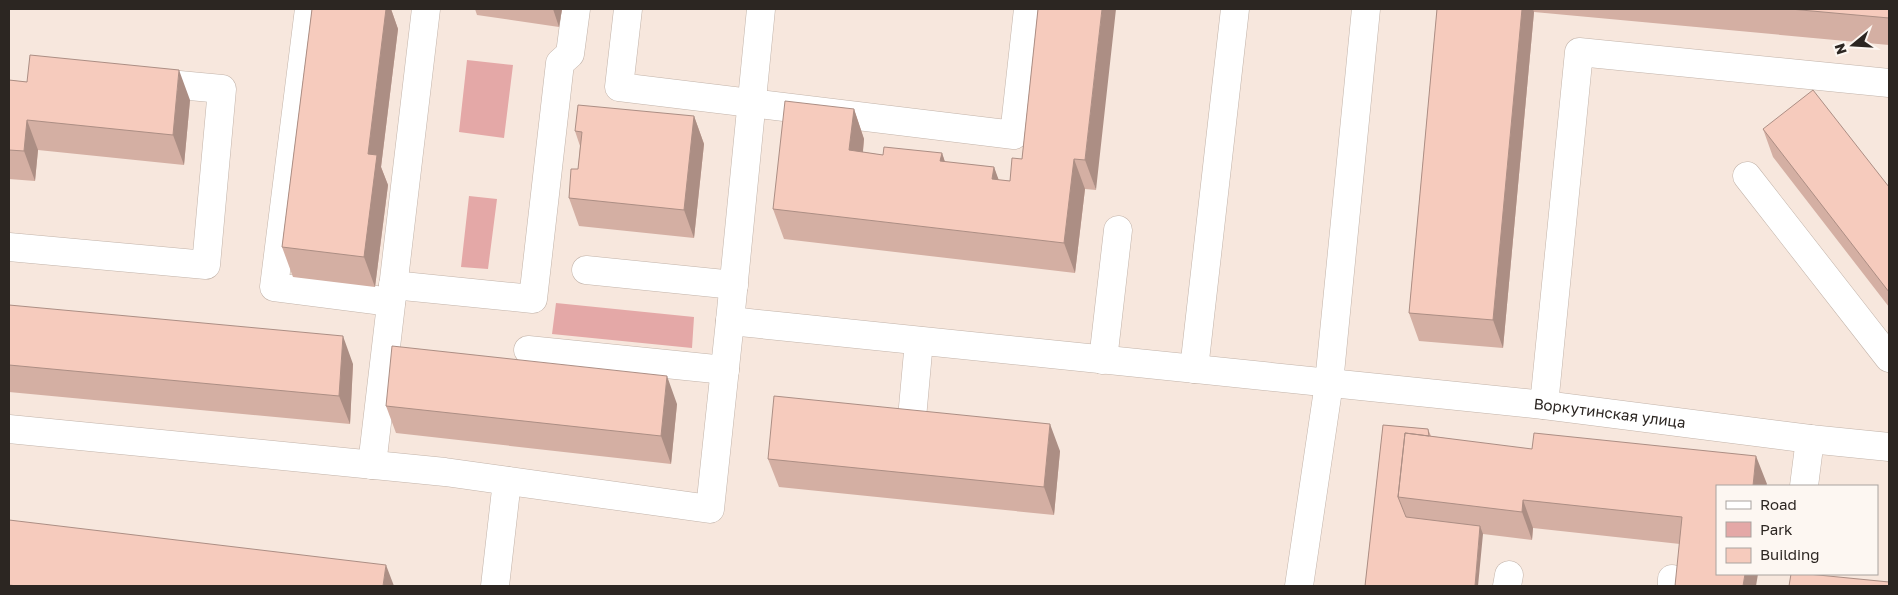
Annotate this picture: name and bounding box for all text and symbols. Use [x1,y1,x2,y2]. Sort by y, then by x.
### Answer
north arrow [1828,20,1878,70]
text: N [1830,41,1850,57]
street label: Воркутинская улица [1533,394,1687,431]
legend [1716,485,1878,575]
text: Road [1760,495,1797,513]
text: Park [1760,520,1793,538]
text: Building [1760,545,1820,563]

